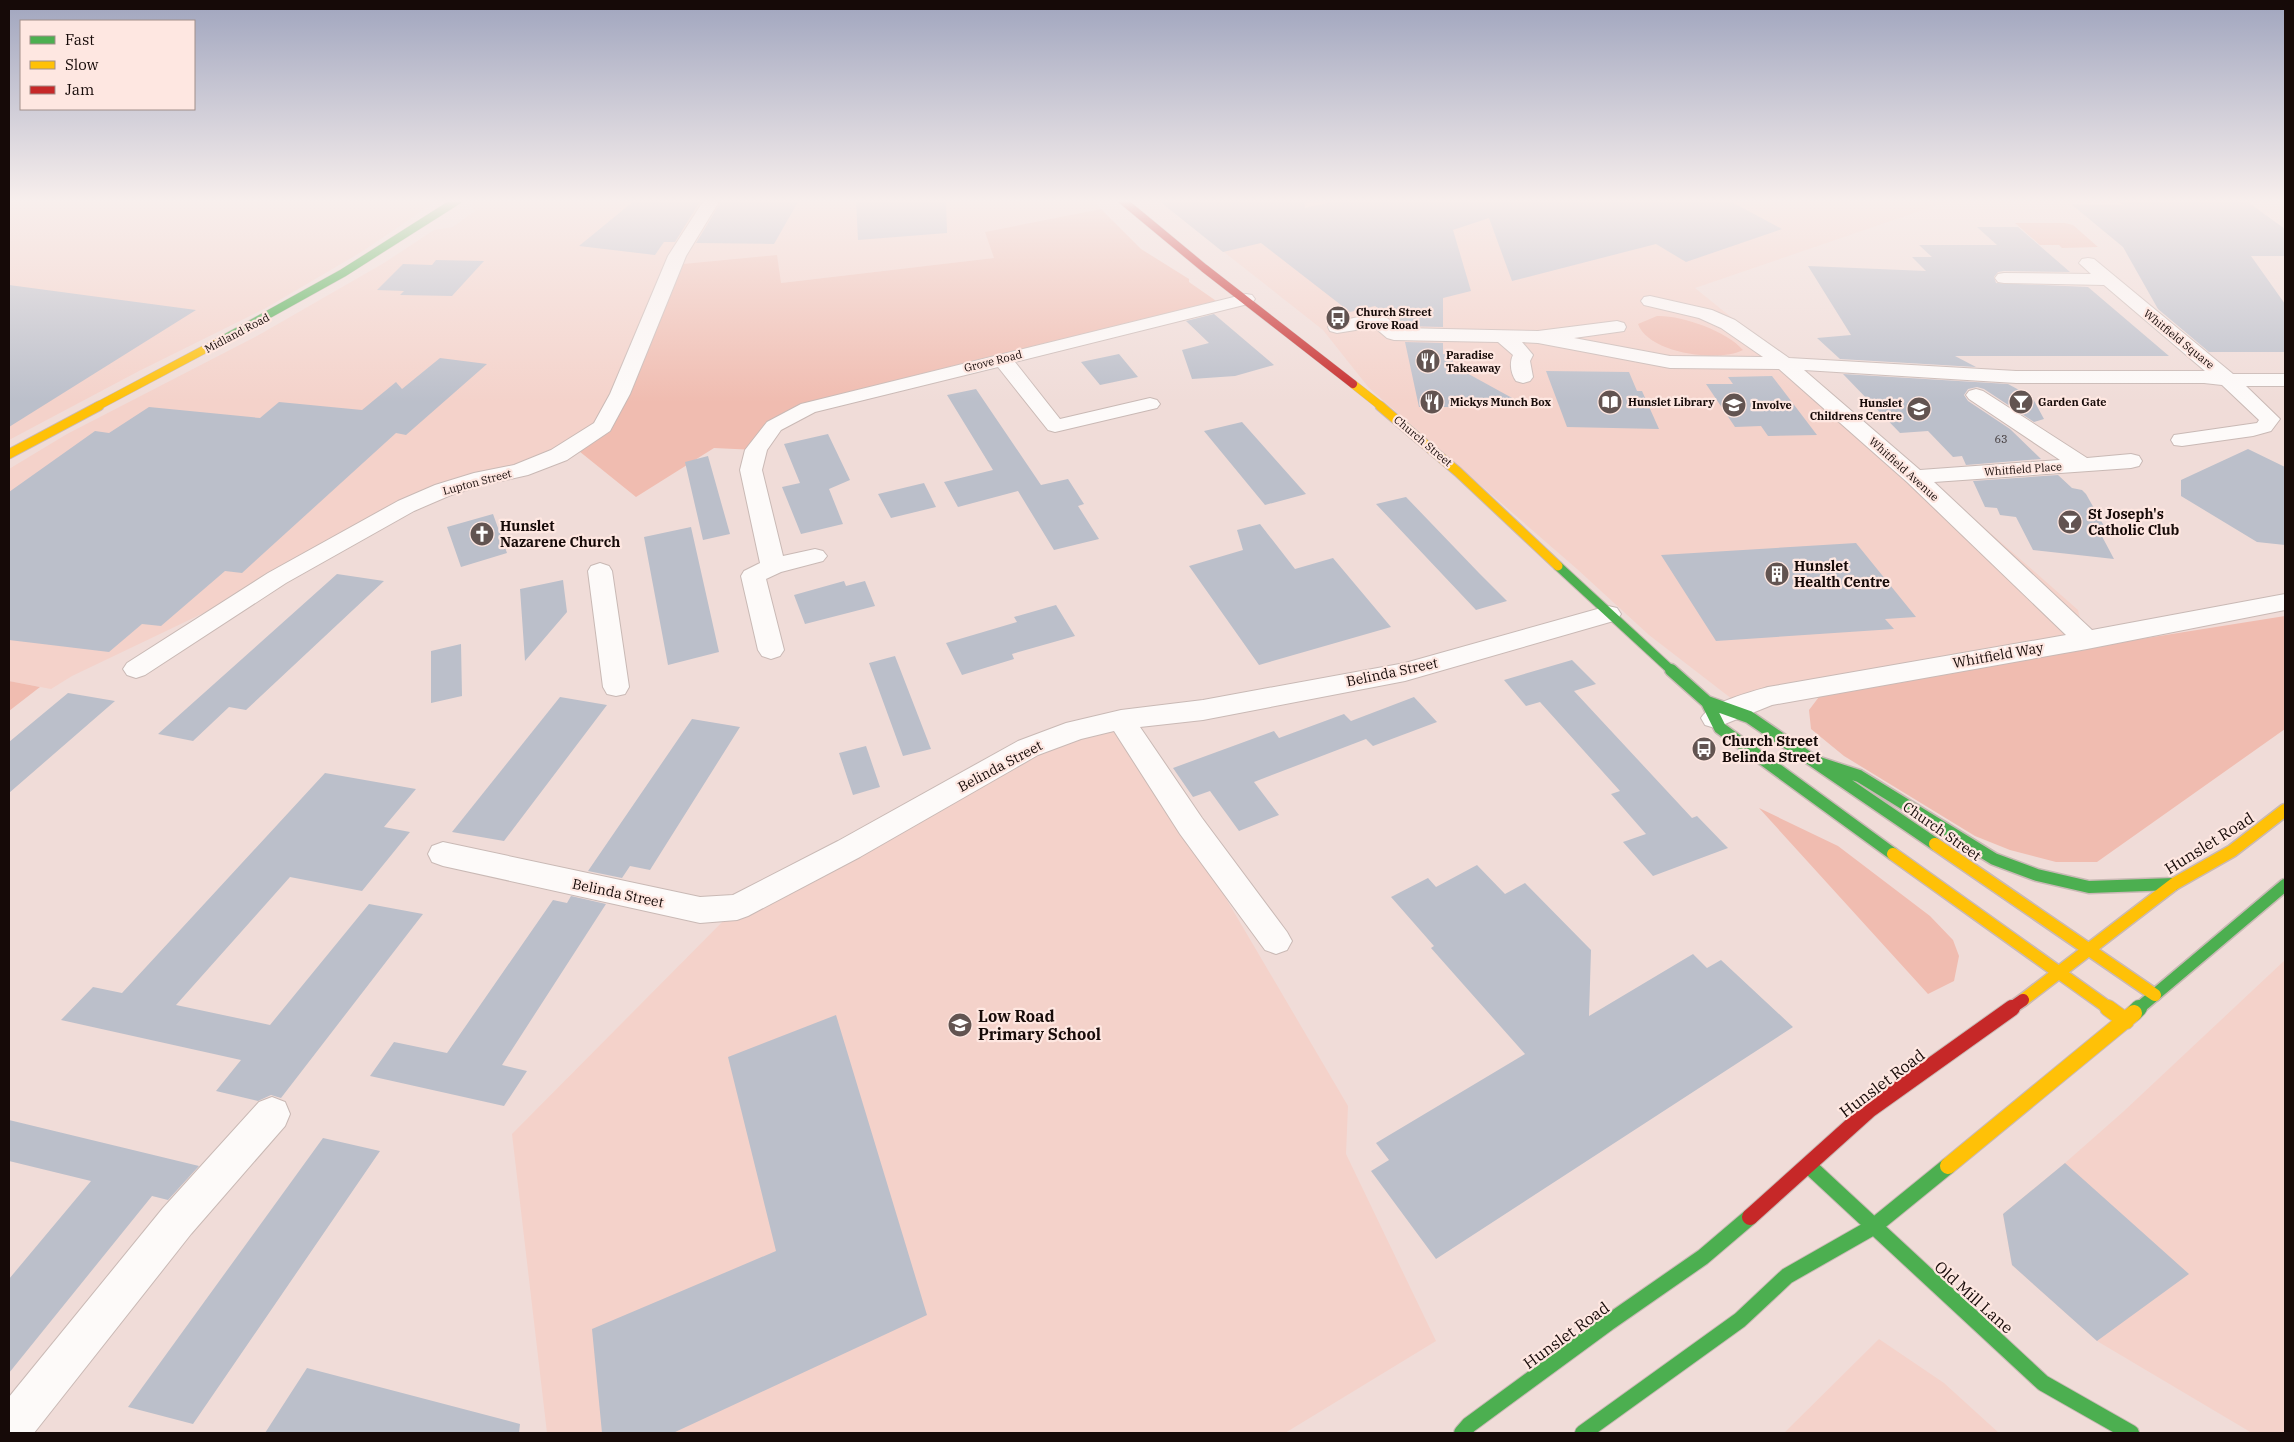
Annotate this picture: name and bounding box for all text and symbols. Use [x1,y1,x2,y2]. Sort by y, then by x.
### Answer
legend [20,20,195,110]
text: Fast [65,30,95,49]
text: Slow [65,55,99,74]
text: Jam [65,80,94,99]
bus stop icon: Church Street Grove Road [1325,305,1351,331]
place label: Church Street Grove Road [1356,305,1432,332]
street label: Whitfield Square [2141,306,2217,372]
street label: Midland Road [202,310,272,356]
street label: Grove Road [963,347,1024,375]
restaurant icon: Paradise Takeaway [1415,348,1441,374]
place label: Paradise Takeaway [1446,348,1501,375]
restaurant icon: Mickys Munch Box [1419,389,1445,415]
library icon: Hunslet Library [1597,389,1623,415]
bar icon: Garden Gate [2008,389,2034,415]
school or university icon: Involve [1721,392,1747,418]
place label: Mickys Munch Box [1450,395,1551,409]
place label: Hunslet Library [1628,395,1715,409]
place label: Garden Gate [2038,395,2107,409]
place label: Hunslet Childrens Centre [1810,396,1902,423]
school or university icon: Hunslet Childrens Centre [1906,396,1932,422]
place label: Involve [1752,398,1792,412]
street label: Church Street [1391,413,1455,469]
house number: 63 [1994,432,2008,446]
street label: Whitfield Avenue [1866,434,1942,504]
street label: Whitfield Place [1984,459,2062,479]
street label: Lupton Street [441,466,513,498]
place label: St Joseph's Catholic Club [2088,505,2180,539]
bar icon: St Joseph's Catholic Club [2057,509,2083,535]
place label: Hunslet Nazarene Church [500,517,620,551]
church icon: Hunslet Nazarene Church [469,521,495,547]
place label: Hunslet Health Centre [1794,557,1890,591]
building icon: Hunslet Health Centre [1764,561,1790,587]
street label: Whitfield Way [1951,638,2045,672]
street label: Belinda Street [1345,653,1439,690]
place label: Church Street Belinda Street [1722,732,1820,766]
street label: Belinda Street [955,736,1045,796]
bus stop icon: Church Street Belinda Street [1691,736,1717,762]
street label: Church Street [1899,797,1985,865]
street label: Hunslet Road [2161,808,2258,878]
street label: Belinda Street [571,875,665,912]
place label: Low Road Primary School [978,1006,1101,1044]
school or university icon: Low Road Primary School [947,1012,973,1038]
street label: Hunslet Road [1835,1044,1929,1122]
street label: Old Mill Lane [1931,1256,2017,1338]
street label: Hunslet Road [1519,1297,1613,1373]

